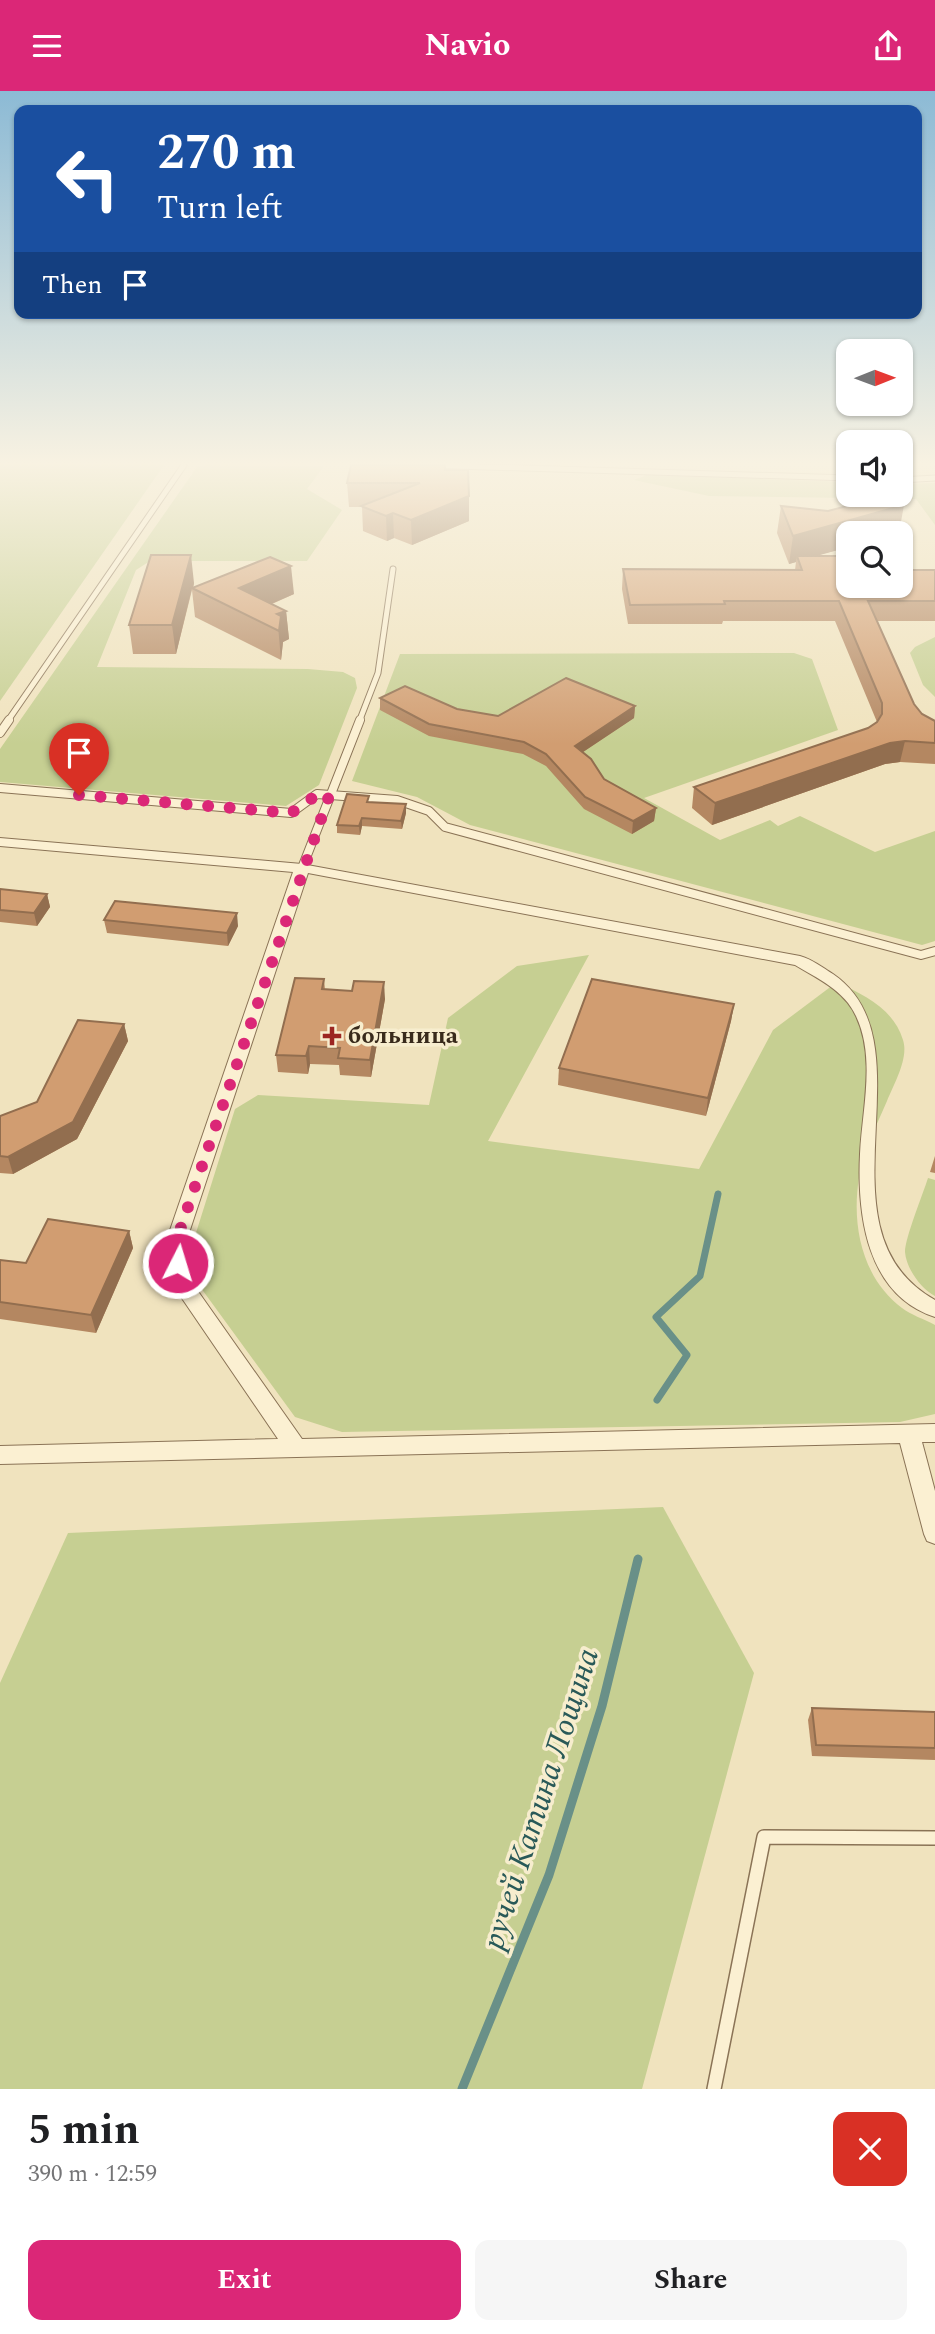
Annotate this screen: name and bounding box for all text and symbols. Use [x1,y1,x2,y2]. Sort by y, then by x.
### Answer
text: Navio [424,21,511,70]
icon: menu [28,27,66,65]
icon: share [869,27,907,65]
text: 270 m [157,116,296,191]
icon: left [42,133,133,224]
text: Turn left [157,184,283,233]
text: Then [42,265,102,305]
icon: arrive [116,266,154,304]
north arrow [836,339,914,417]
map controls [836,339,913,598]
button: sound [836,430,913,507]
button: search [836,521,913,598]
pin [49,723,109,795]
icon: arrive [60,734,98,772]
place label: больница [348,1018,459,1054]
marker: больница [322,1026,342,1046]
position arrow [141,1226,215,1300]
water label: ручей Катина Лощина [469,1642,613,1957]
text: 5 min [28,2099,140,2162]
button: close [833,2112,907,2186]
text: 390 m · 12:59 [28,2157,157,2192]
button: Exit [28,2240,461,2320]
button: Share [475,2240,907,2320]

